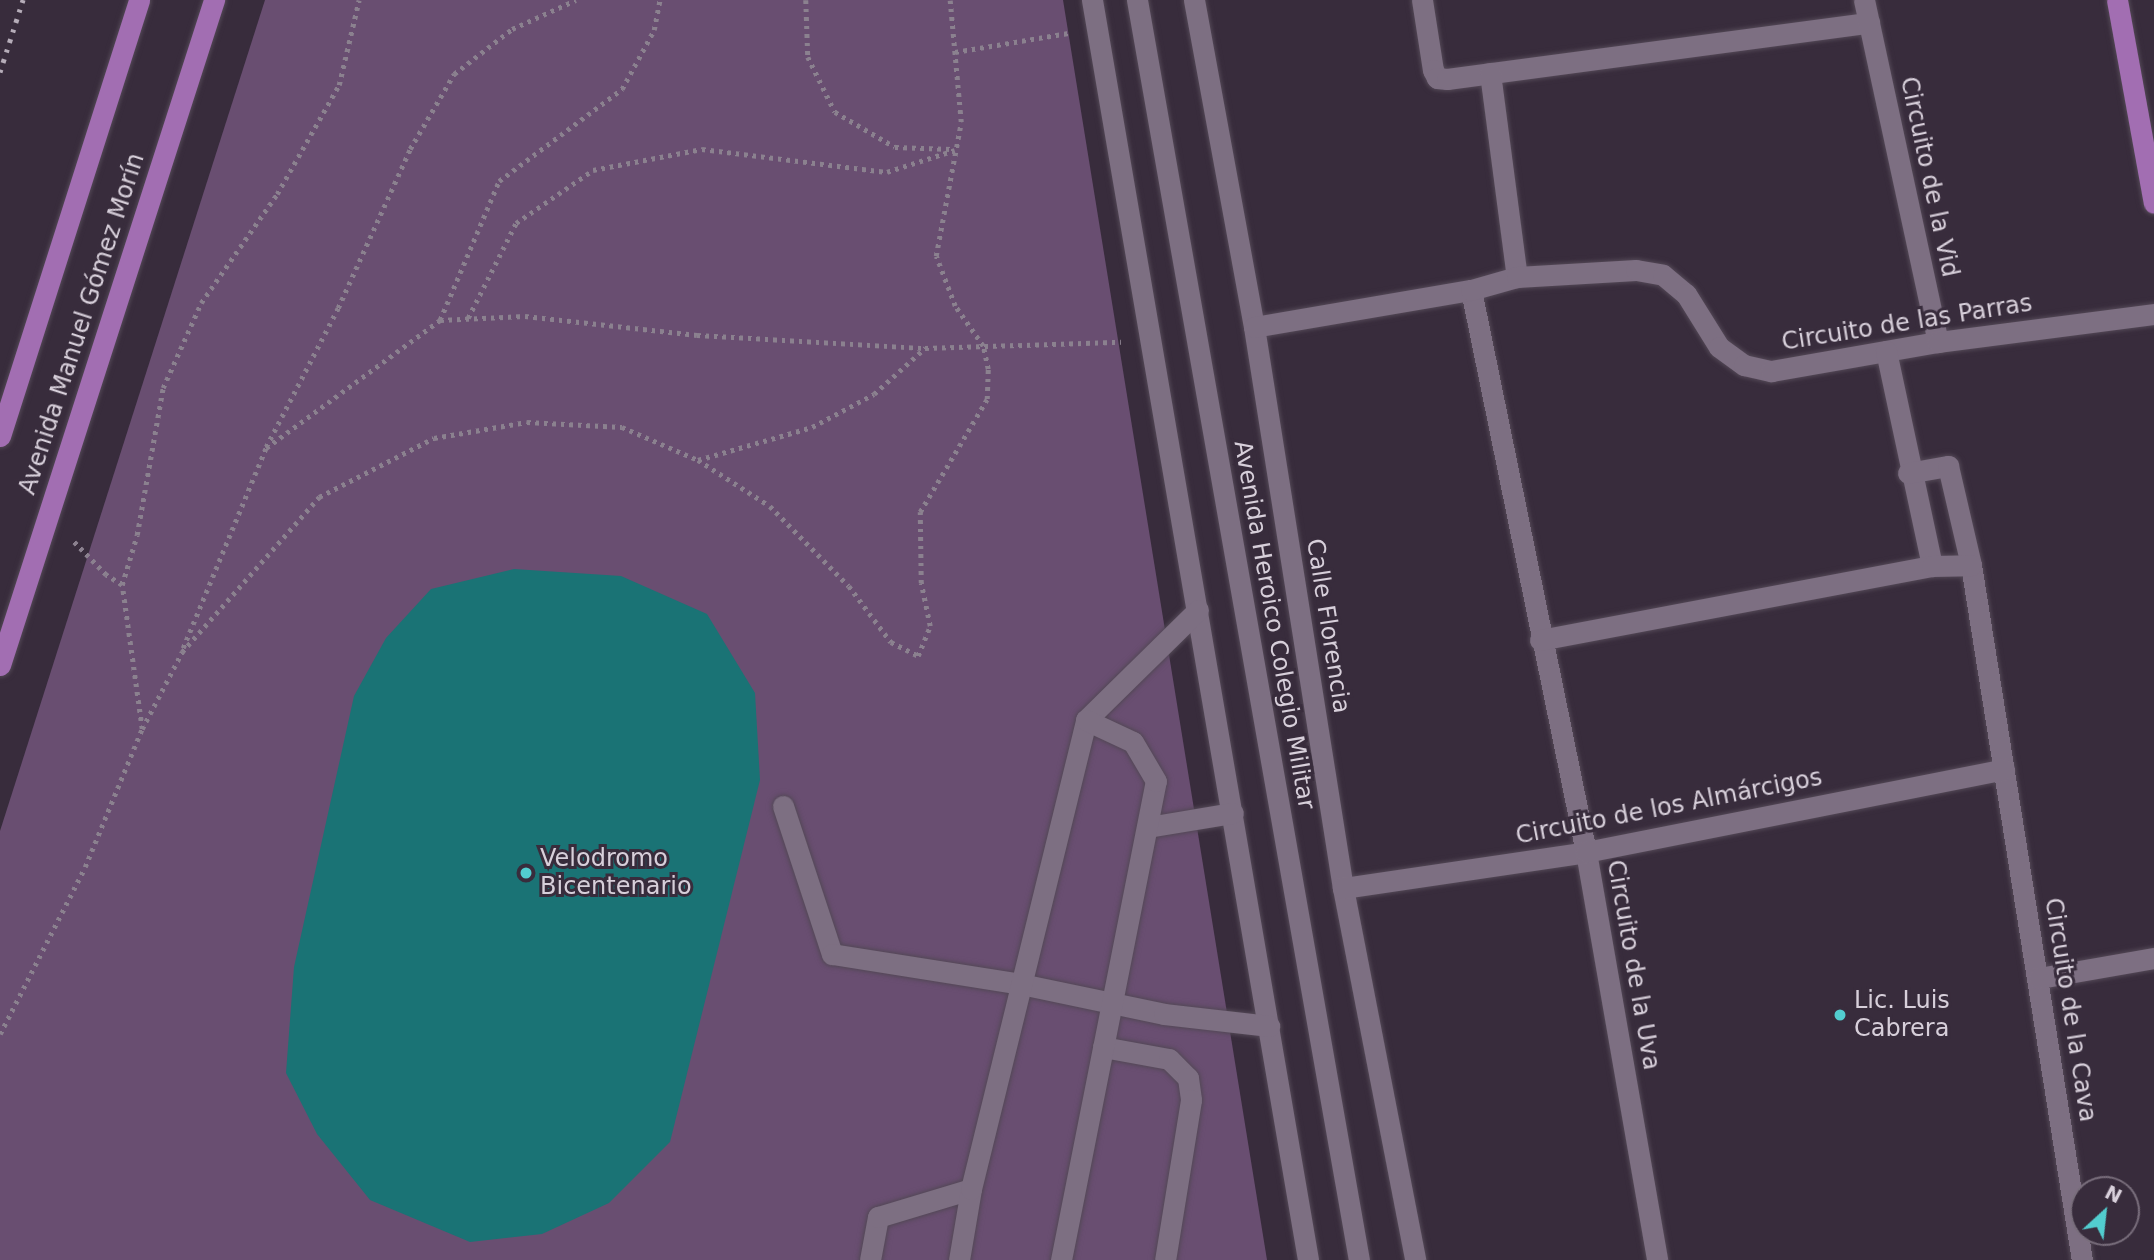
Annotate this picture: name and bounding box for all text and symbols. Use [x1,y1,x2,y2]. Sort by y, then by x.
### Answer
street label: Circuito de la Vid [1894,74,1964,280]
street label: Avenida Manuel Gómez Morín [13,150,151,498]
street label: Circuito de las Parras [1780,289,2034,357]
street label: Avenida Heroico Colegio Militar [1227,438,1321,812]
street label: Calle Florencia [1300,537,1356,715]
street label: Circuito de los Almárcigos [1513,763,1825,851]
place label: Velodromo Bicentenario [540,845,692,901]
street label: Circuito de la Uva [1600,858,1666,1072]
marker: Velodromo Bicentenario [518,865,534,881]
street label: Circuito de la Cava [2038,896,2102,1124]
place label: Lic. Luis Cabrera [1854,987,1950,1043]
marker: Lic. Luis Cabrera [1832,1007,1848,1023]
north arrow [2070,1176,2140,1246]
text: N [2102,1181,2126,1207]

